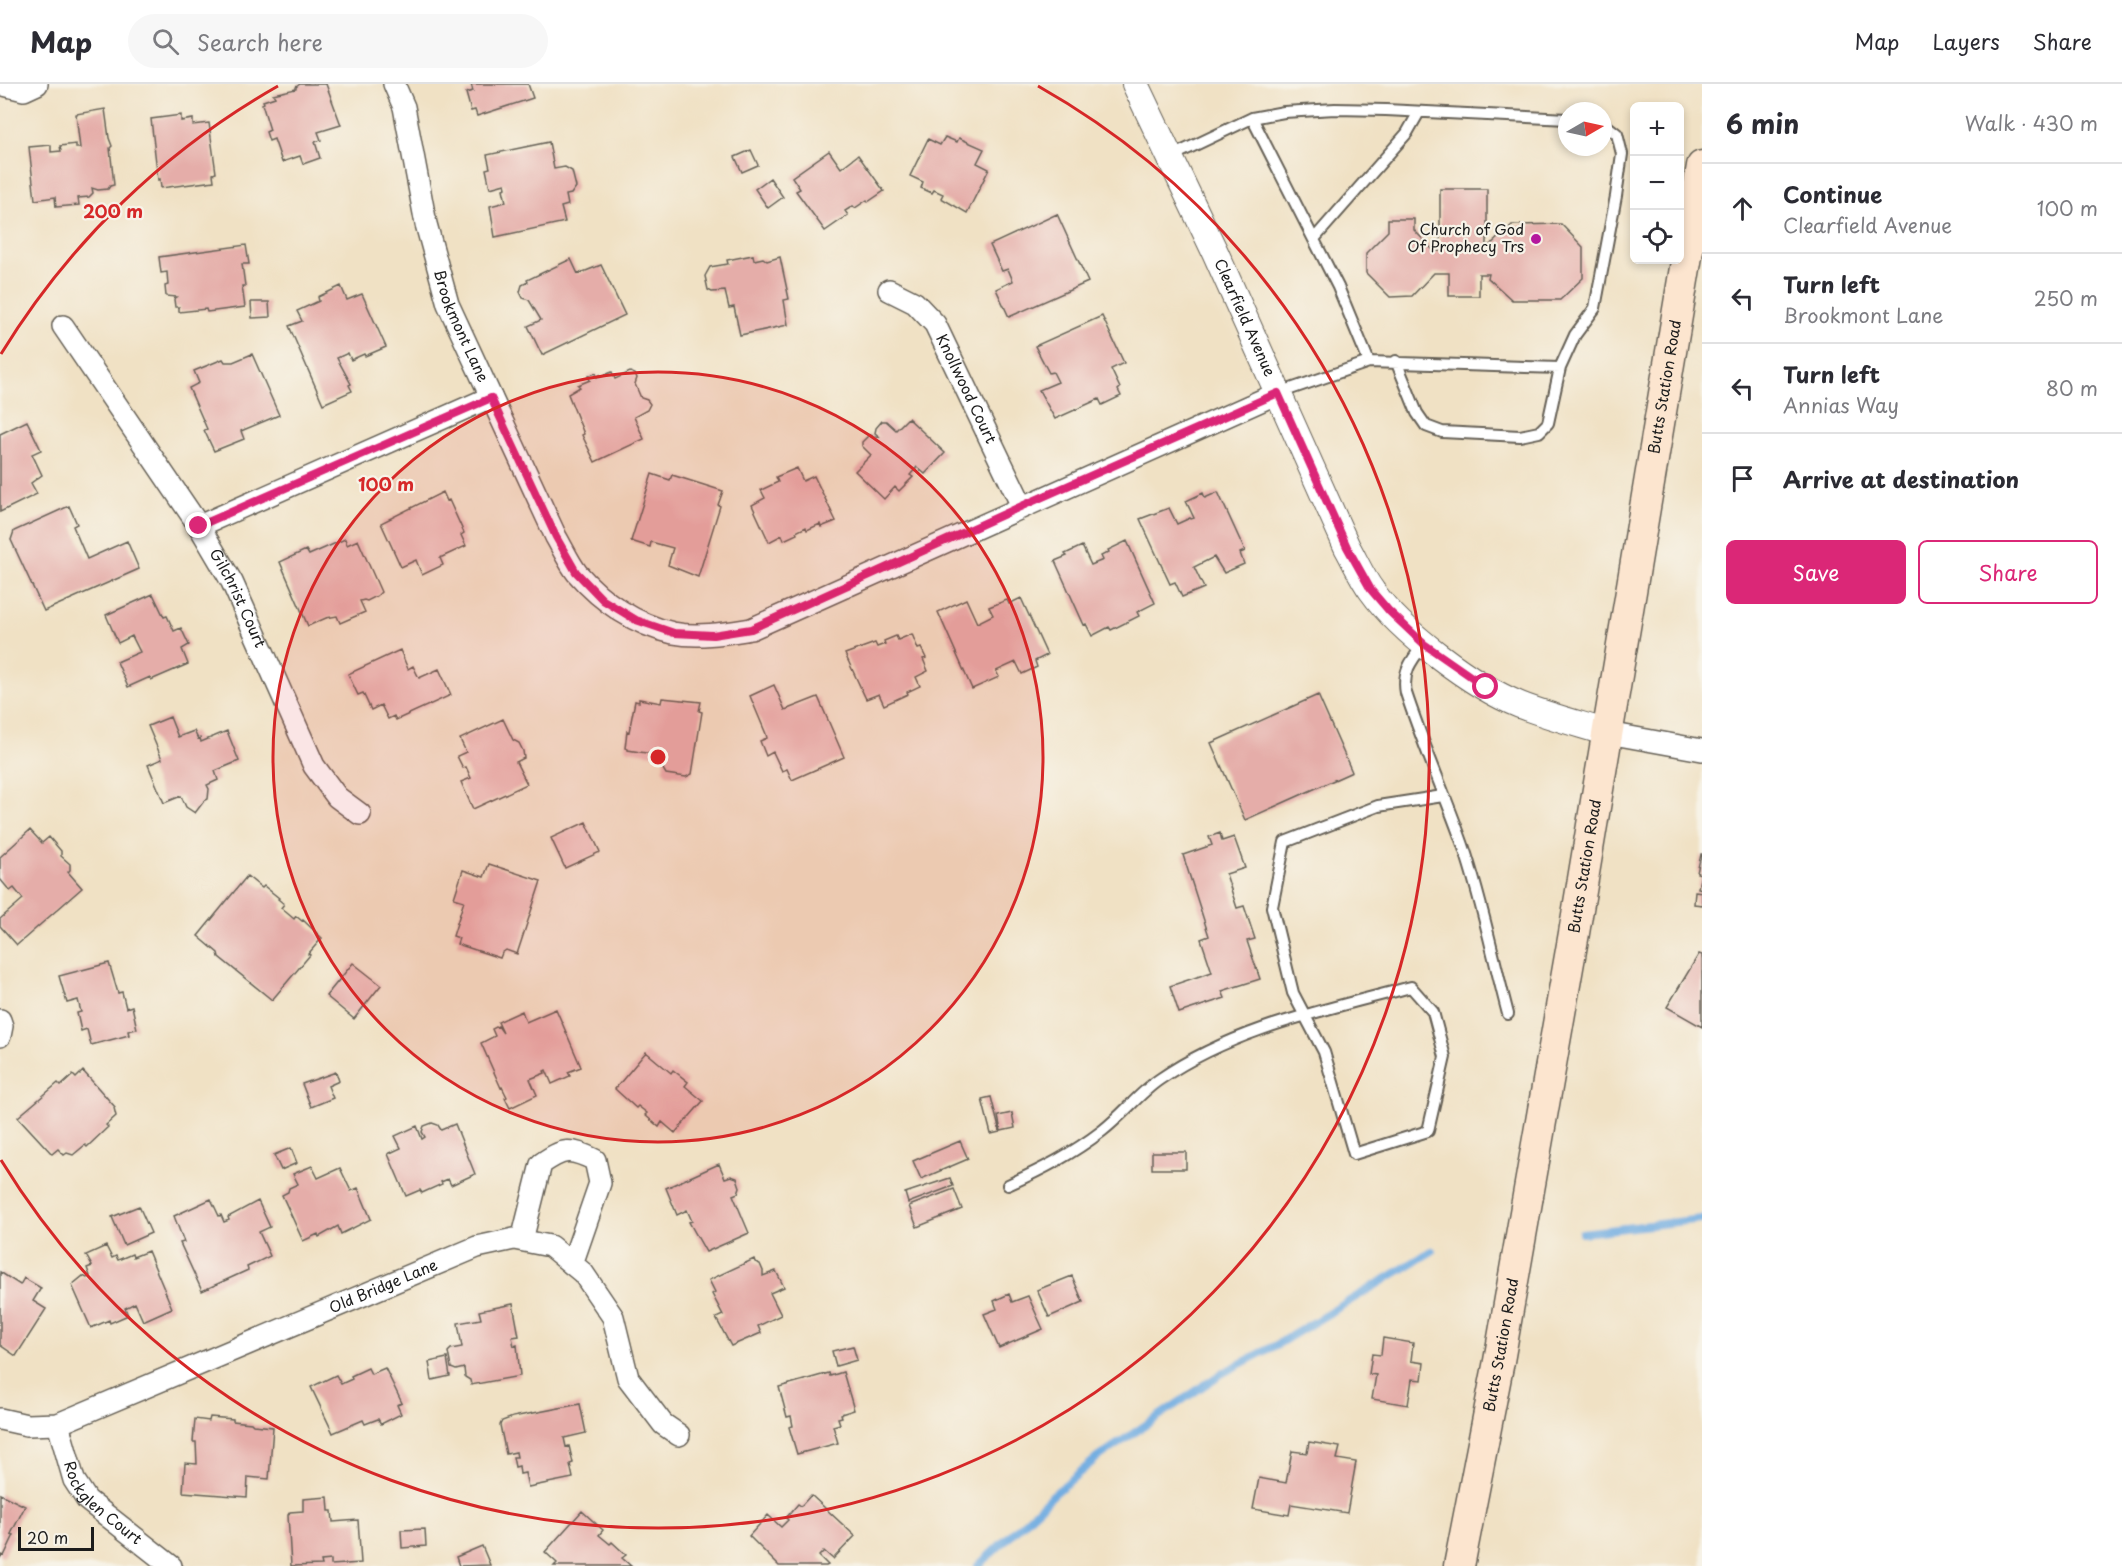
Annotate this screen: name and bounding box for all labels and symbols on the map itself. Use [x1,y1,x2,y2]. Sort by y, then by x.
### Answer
north arrow [1558,102,1612,156]
text: 200 m [83,197,143,224]
place label: Church of God Of Prophecy Trs [1407,217,1524,257]
marker: Church of God Of Prophecy Trs [1529,232,1543,246]
street label: Clearfield Avenue [1209,254,1282,380]
street label: Brookmont Lane [429,266,496,385]
street label: Butts Station Road [1641,318,1686,455]
street label: Knollwood Court [931,330,1003,447]
text: 100 m [358,470,414,497]
route end [185,512,211,538]
street label: Gilchrist Court [205,544,273,651]
route start [1472,673,1498,699]
centre of rings [648,747,668,767]
street label: Butts Station Road [1561,797,1606,935]
street label: Old Bridge Lane [325,1252,441,1318]
street label: Butts Station Road [1476,1276,1523,1414]
street label: Rockglen Court [59,1458,148,1549]
scale bar [18,1524,94,1552]

